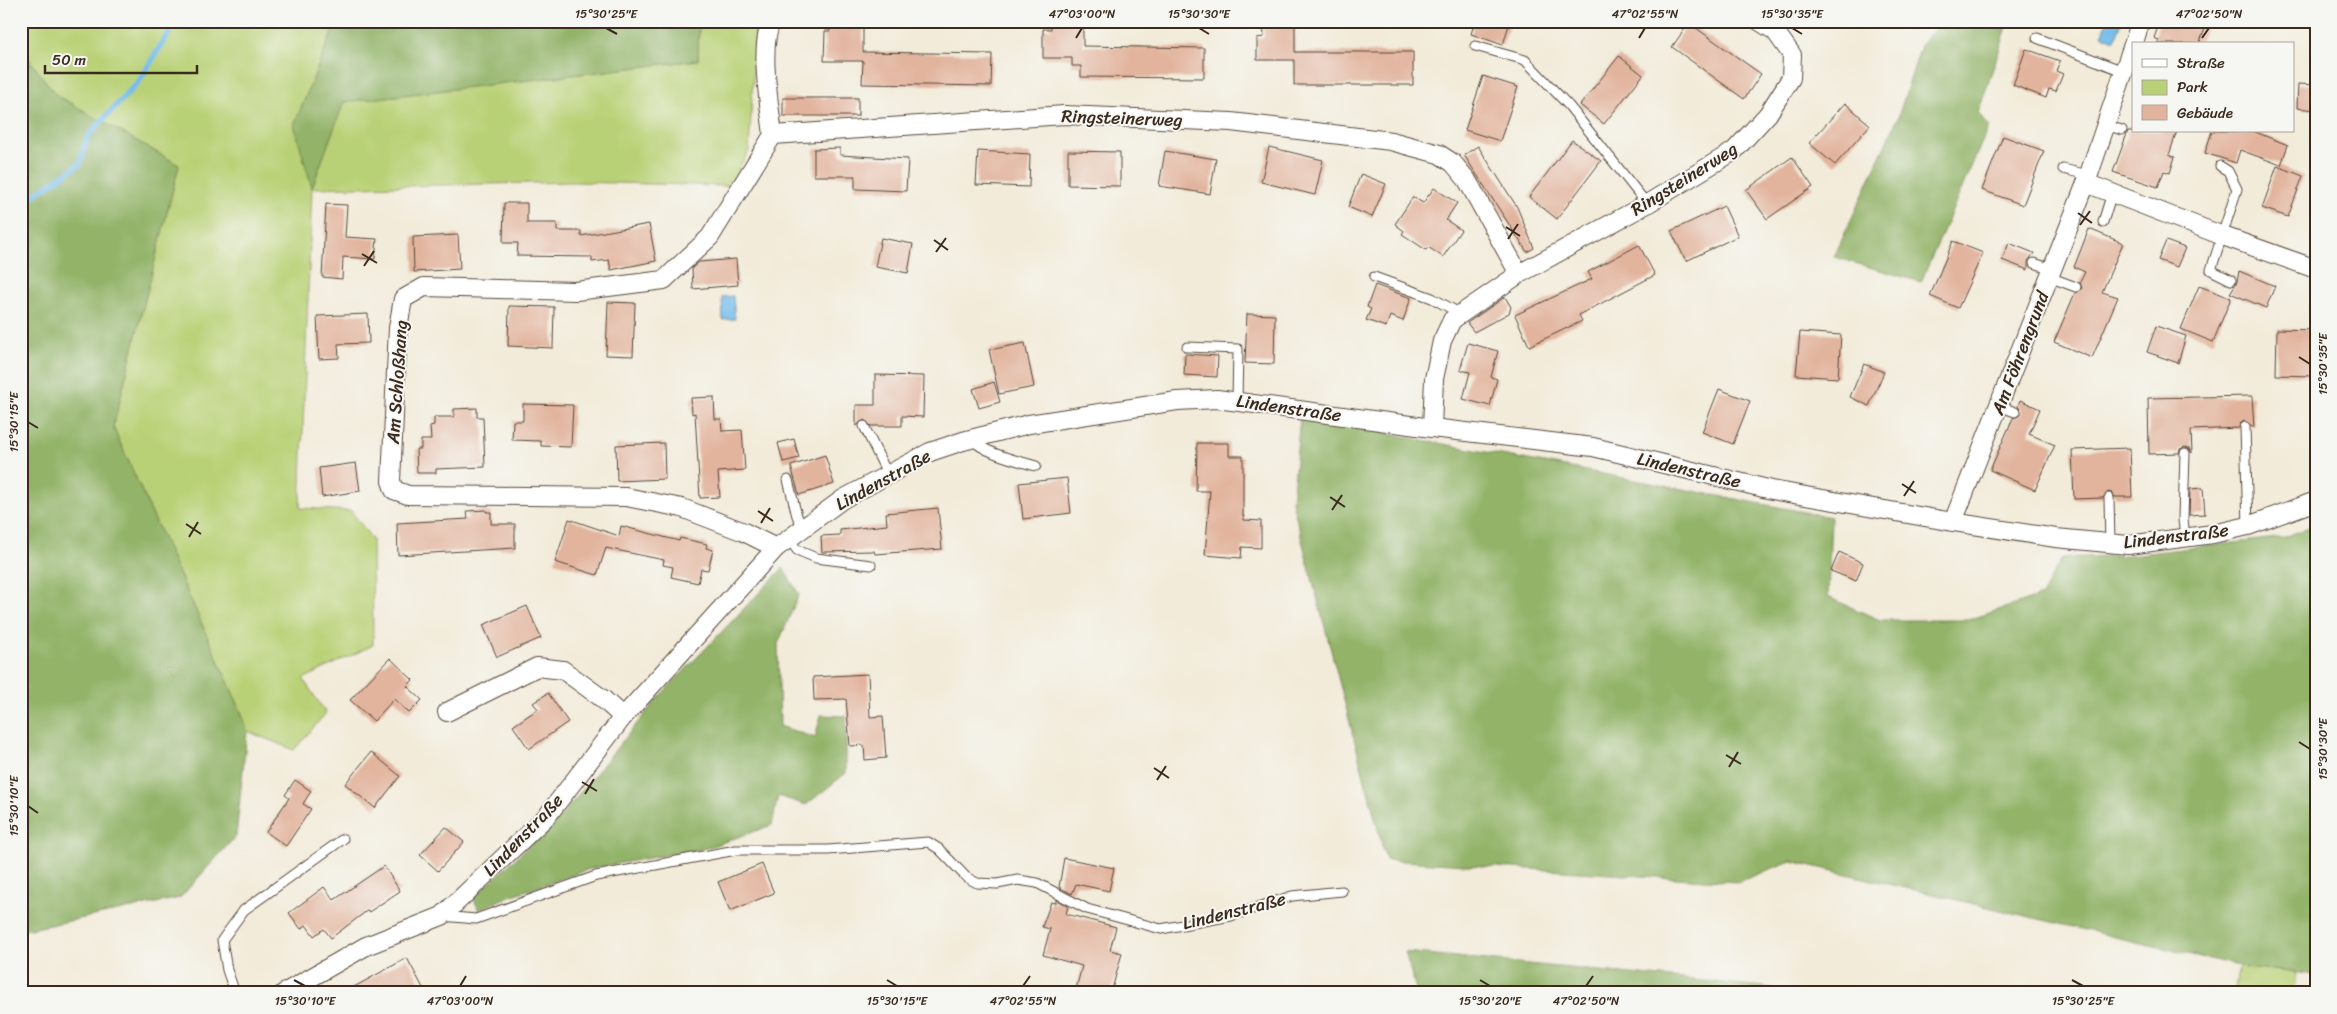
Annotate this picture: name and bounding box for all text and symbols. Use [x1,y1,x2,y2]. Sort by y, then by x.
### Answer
text: 15°30'25"E [575,3,638,25]
text: 47°03'00"N [1049,3,1116,25]
text: 15°30'30"E [1168,3,1231,25]
text: 47°02'55"N [1612,3,1679,25]
text: 15°30'35"E [1761,3,1824,25]
text: 47°02'50"N [2176,3,2243,25]
scale bar [45,42,198,74]
legend [2132,42,2294,132]
text: 50 m [52,47,87,73]
text: Straße [2177,50,2225,76]
text: Park [2177,74,2208,100]
street label: Ringsteinerweg [1061,100,1183,136]
text: Gebäude [2177,100,2233,126]
street label: Ringsteinerweg [1624,133,1744,225]
street label: Am Föhrengrund [1981,285,2059,421]
street label: Am Schloßhang [377,319,417,446]
text: 15°30'35"E [2312,332,2334,395]
street label: Lindenstraße [1234,385,1344,431]
text: 15°30'15"E [3,390,25,452]
street label: Lindenstraße [829,440,937,520]
street label: Lindenstraße [1634,443,1744,497]
street label: Lindenstraße [2122,514,2230,558]
text: 15°30'30"E [2312,717,2334,780]
text: 15°30'10"E [3,774,25,836]
street label: Lindenstraße [475,786,571,884]
street label: Lindenstraße [1179,883,1289,939]
text: 15°30'10"E [275,990,337,1012]
text: 47°03'00"N [427,990,494,1012]
text: 15°30'15"E [867,990,929,1012]
text: 47°02'55"N [990,990,1057,1012]
text: 15°30'20"E [1459,990,1523,1012]
text: 47°02'50"N [1553,990,1620,1012]
text: 15°30'25"E [2052,990,2115,1012]

